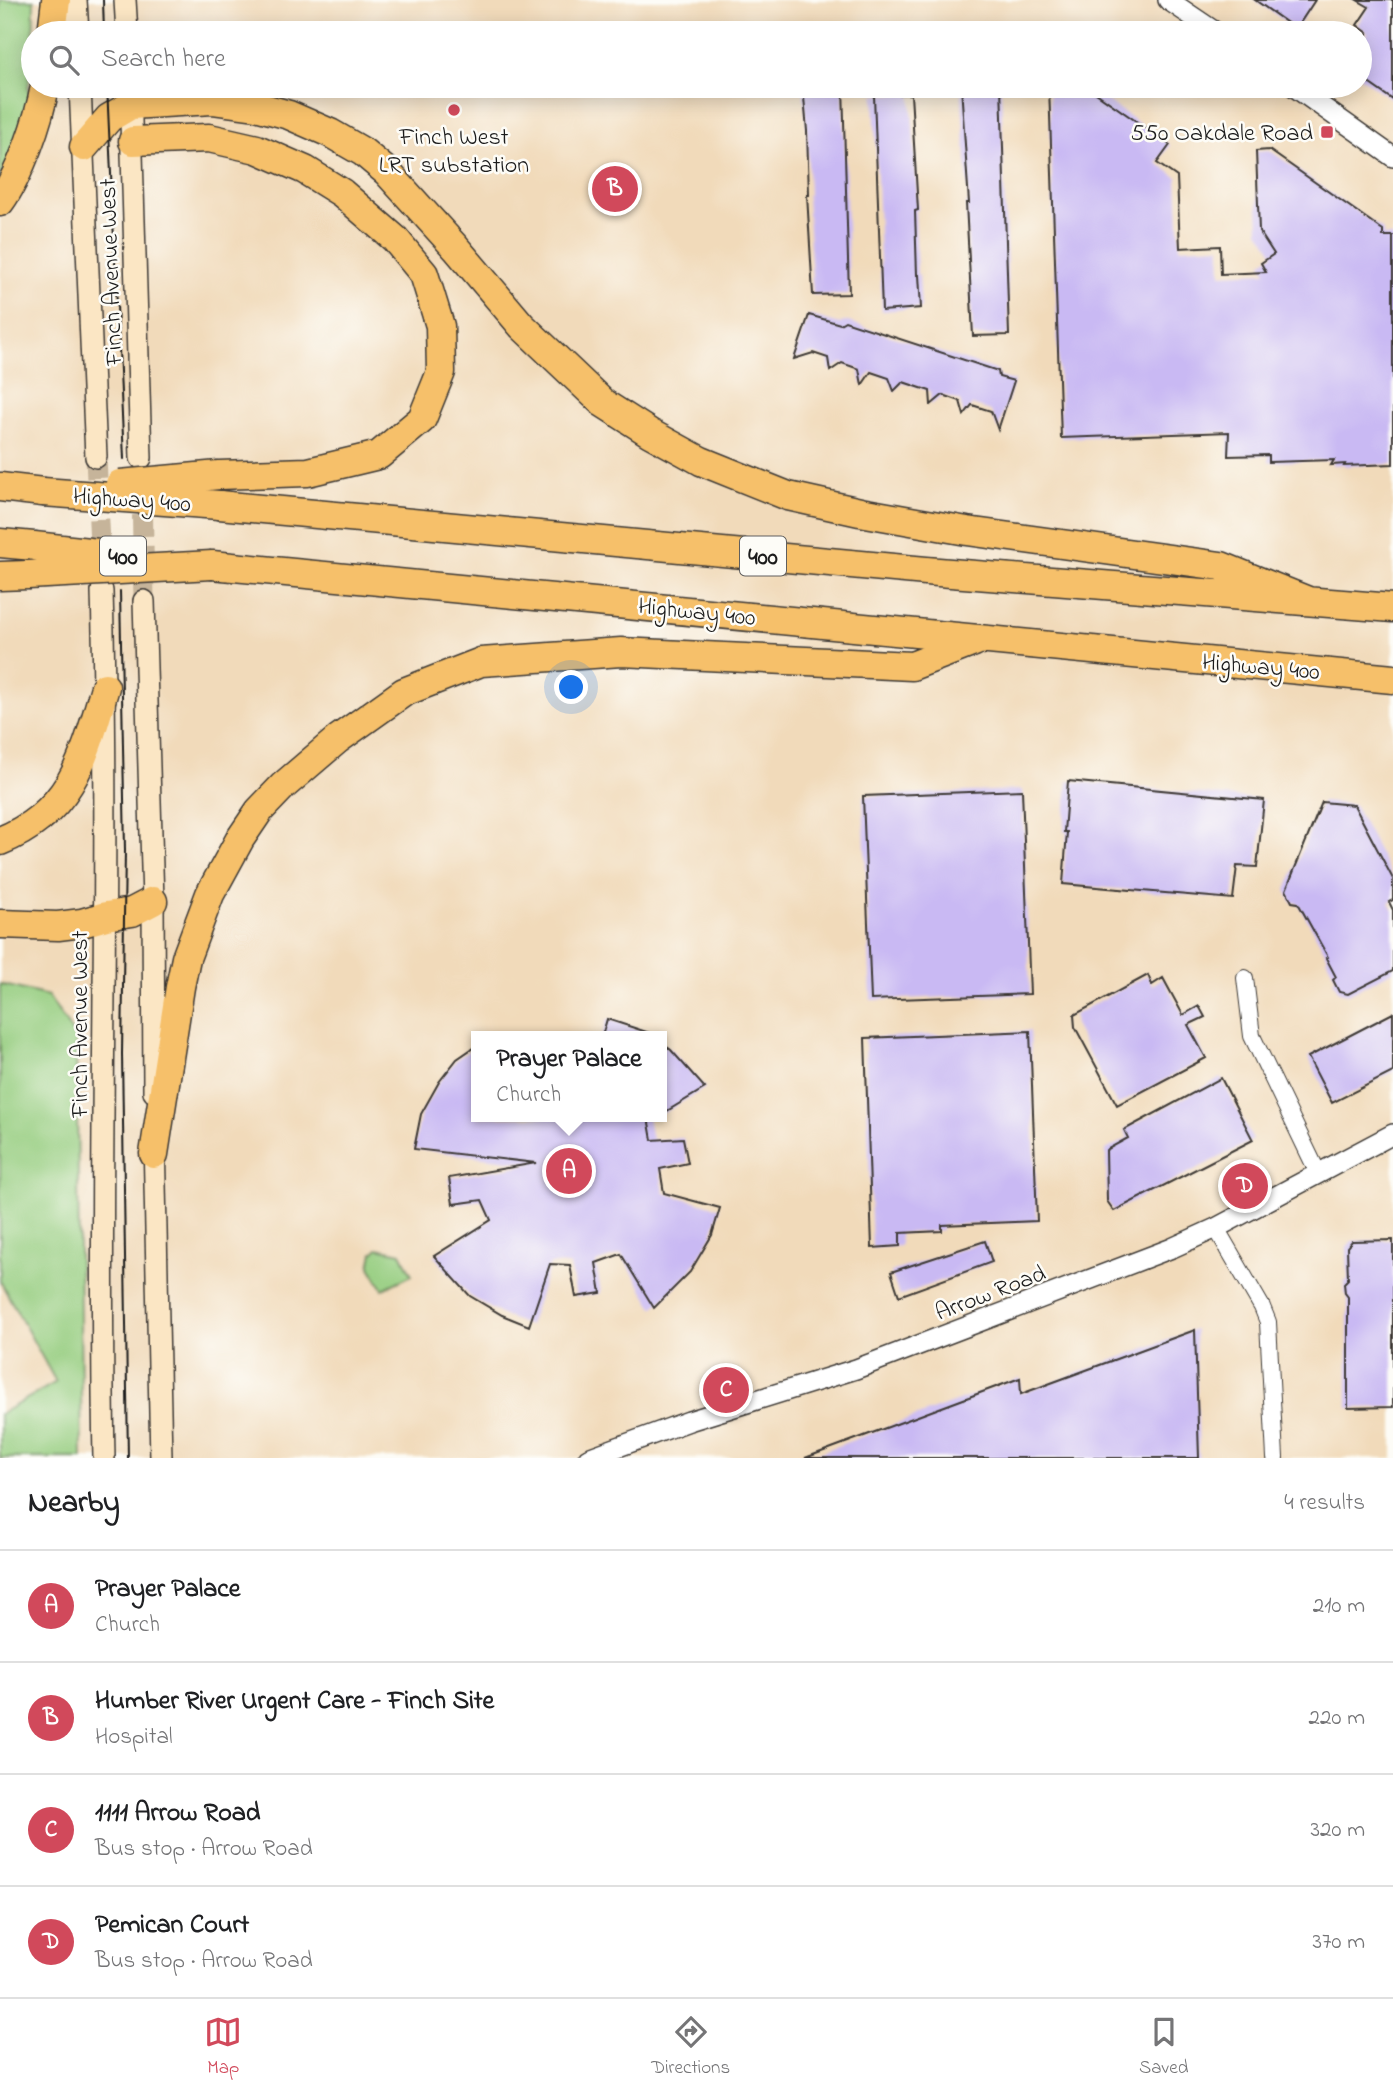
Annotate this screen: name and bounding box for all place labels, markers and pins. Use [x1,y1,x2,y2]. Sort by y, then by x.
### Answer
marker: Finch West LRT substation [446,102,462,118]
place label: 550 Oakdale Road [1131,117,1314,152]
place label: Finch West LRT substation [379,121,529,184]
marker: 550 Oakdale Road [1319,124,1335,140]
pin: B [592,163,638,215]
pin: A [546,1145,592,1197]
pin: D [1222,1160,1268,1212]
pin: C [703,1364,749,1416]

